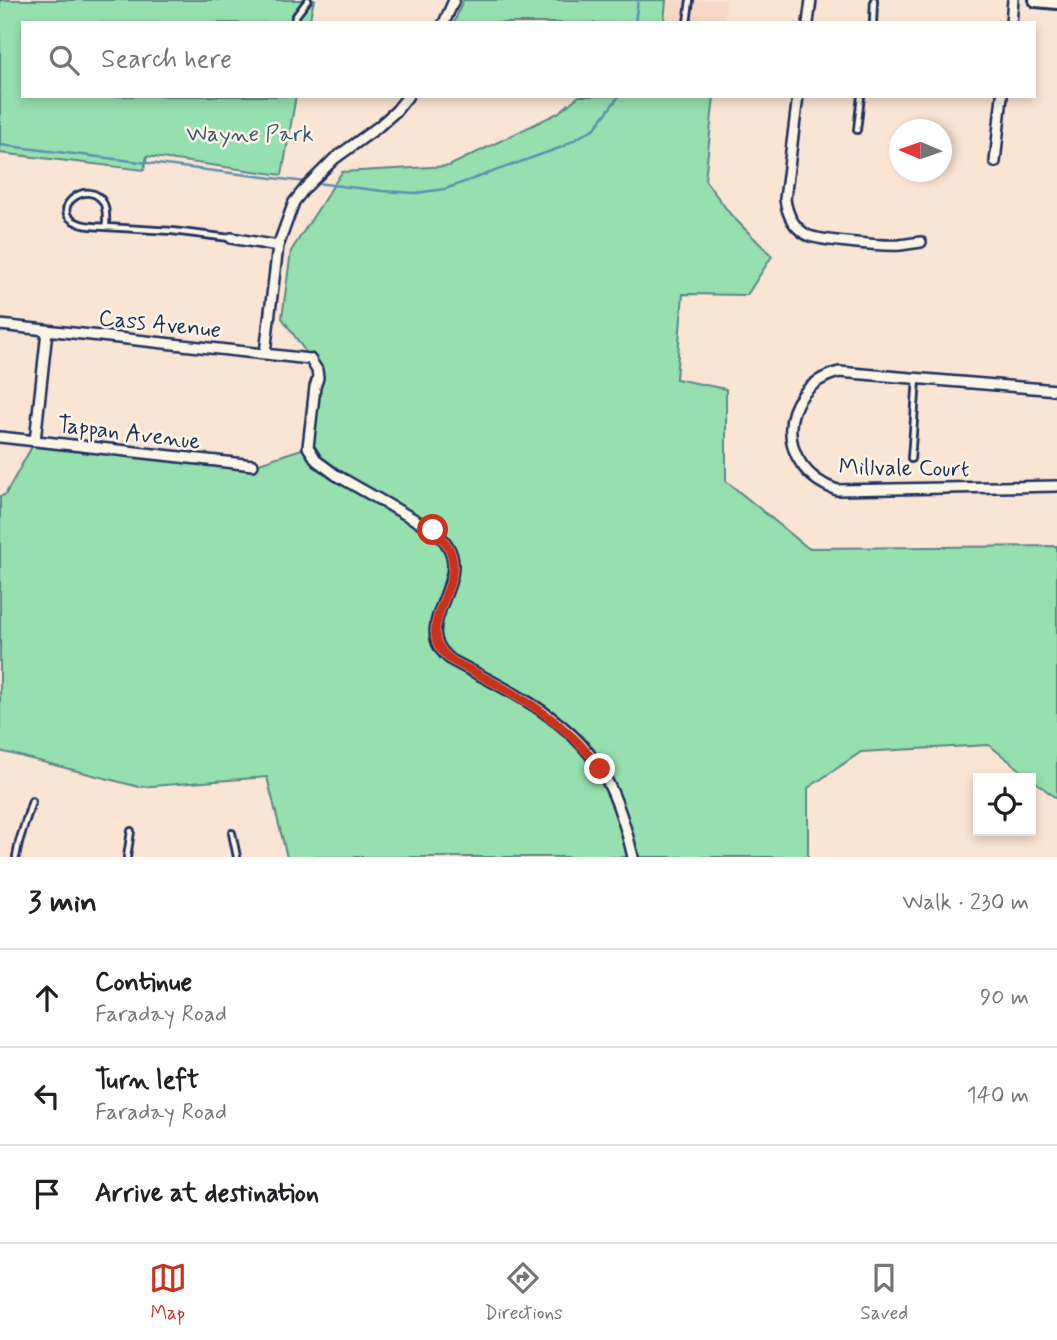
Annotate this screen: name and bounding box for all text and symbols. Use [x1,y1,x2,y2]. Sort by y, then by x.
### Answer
search box [21,21,1036,98]
icon: search [45,41,83,79]
text: Search here [101,43,232,77]
north arrow [889,119,952,182]
park label: Wayne Park [186,120,314,150]
street label: Cass Avenue [97,304,223,346]
street label: Tappan Avenue [56,410,202,458]
street label: Millvale Court [838,453,970,485]
route start [417,514,448,545]
route end [584,753,615,784]
map controls [973,773,1036,836]
button: locate [973,773,1036,836]
text: 3 min [28,883,97,922]
text: Walk · 230 m [902,888,1029,918]
text: Continue [95,966,192,1000]
icon: ahead [28,979,66,1017]
text: 90 m [980,983,1029,1013]
text: Faraday Road [95,1000,227,1030]
text: Turn left [95,1064,199,1098]
icon: left [28,1077,66,1115]
text: 140 m [966,1081,1029,1111]
text: Faraday Road [95,1098,227,1128]
icon: arrive [28,1175,66,1213]
text: Arrive at destination [95,1177,319,1211]
tab: Map [149,1259,187,1326]
tab: Directions [484,1259,563,1326]
tab: Saved [860,1259,908,1326]

